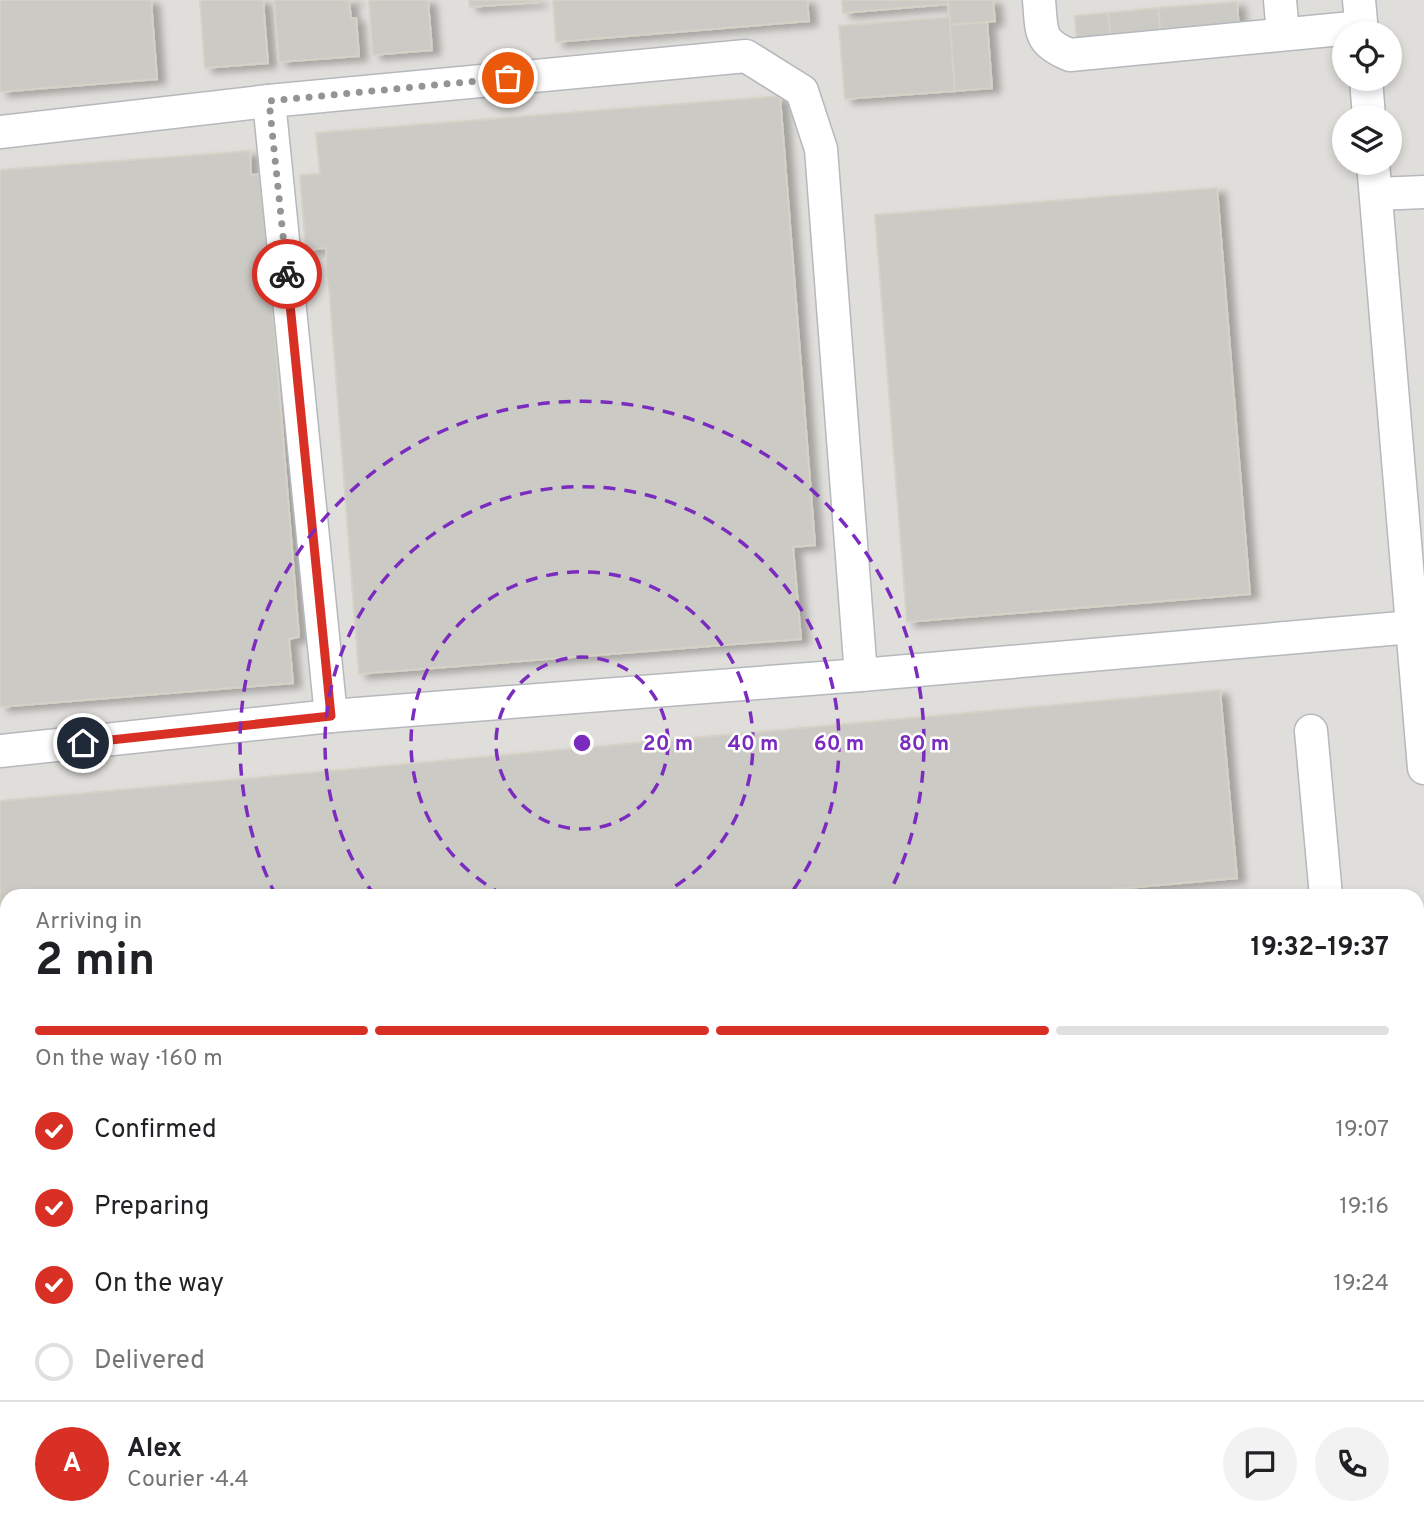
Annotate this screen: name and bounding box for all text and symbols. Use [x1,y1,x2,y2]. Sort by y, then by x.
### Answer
map controls [1332,21,1402,175]
button: locate [1332,21,1402,91]
pin [478,48,538,108]
icon: bag [489,59,527,97]
button: layers [1332,105,1402,175]
courier [252,239,322,309]
icon: bike [268,255,306,293]
pin [53,713,113,773]
icon: home [64,724,102,762]
centre of rings [570,731,594,755]
text: 20 m [643,731,693,758]
text: 40 m [728,731,778,758]
text: 60 m [814,731,864,758]
text: 80 m [899,731,949,758]
text: Arriving in [35,908,142,937]
text: 19:32–19:37 [1250,932,1389,965]
text: 2 min [35,933,155,992]
text: On the way · 160 m [35,1045,223,1074]
icon: check [35,1112,73,1150]
text: Confirmed [94,1114,217,1147]
text: 19:07 [1335,1116,1389,1145]
icon: check [35,1189,73,1227]
text: Preparing [94,1191,209,1224]
text: 19:16 [1339,1193,1389,1222]
icon: check [35,1266,73,1304]
text: On the way [94,1268,224,1301]
text: 19:24 [1333,1270,1389,1299]
text: Delivered [94,1345,205,1378]
button: chat [1223,1427,1297,1501]
button: phone [1315,1427,1389,1501]
text: Alex [127,1433,182,1466]
text: A [63,1448,81,1481]
text: Courier · 4.4 [127,1466,249,1495]

